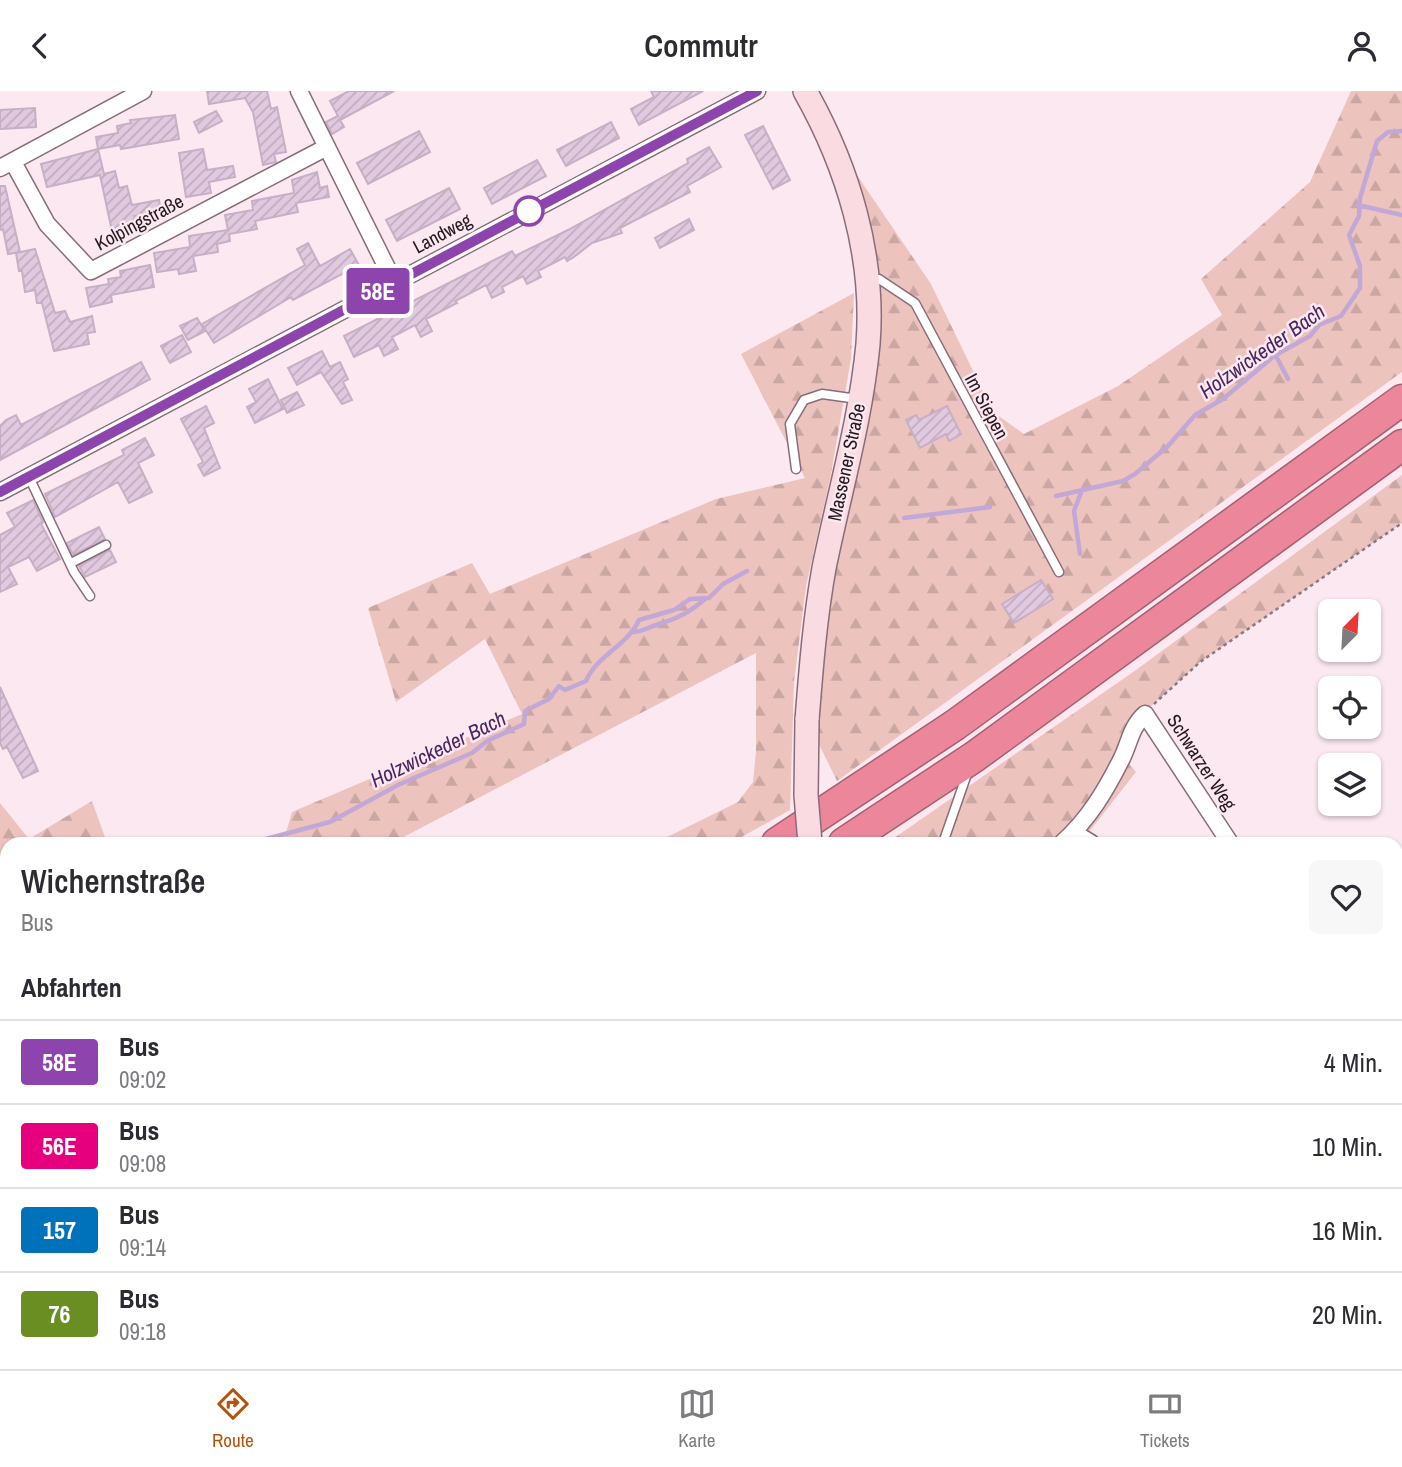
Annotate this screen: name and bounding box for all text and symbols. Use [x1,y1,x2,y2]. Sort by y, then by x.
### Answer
text: Commutr [644,24,758,67]
icon: back [21,27,59,65]
icon: person [1343,27,1381,65]
street label: Kolpingstraße [90,188,188,256]
unlabelled marker [514,196,544,226]
street label: Landweg [408,207,476,259]
line badge: 58E [338,268,418,314]
text: 58E [360,275,396,307]
water label: Holzwickeder Bach [1193,297,1331,405]
street label: Im Siepen [959,369,1015,443]
street label: Massener Straße [821,401,871,523]
north arrow [1318,599,1381,661]
map controls [1318,599,1381,816]
button: locate [1318,676,1381,739]
water label: Holzwickeder Bach [365,704,511,794]
street label: Schwarzer Weg [1161,709,1243,815]
button: layers [1318,753,1381,816]
text: Wichernstraße [21,859,205,903]
button: heart [1309,860,1383,934]
text: Bus [21,907,54,938]
text: Abfahrten [21,970,122,1005]
text: Bus [119,1029,159,1064]
text: 4 Min. [1324,1045,1383,1080]
text: 58E [42,1046,77,1078]
text: 09:02 [119,1064,166,1095]
text: Bus [119,1113,159,1148]
text: 10 Min. [1312,1129,1383,1164]
text: 56E [42,1130,77,1162]
text: 09:08 [119,1148,166,1179]
text: Bus [119,1197,159,1232]
text: 16 Min. [1312,1213,1383,1248]
text: 157 [43,1214,76,1246]
text: 09:14 [119,1232,166,1263]
text: Bus [119,1281,159,1316]
text: 20 Min. [1312,1297,1383,1332]
text: 76 [49,1298,70,1330]
text: 09:18 [119,1316,166,1347]
tab: Route [212,1385,254,1453]
tab: Karte [678,1385,716,1453]
tab: Tickets [1140,1385,1190,1453]

